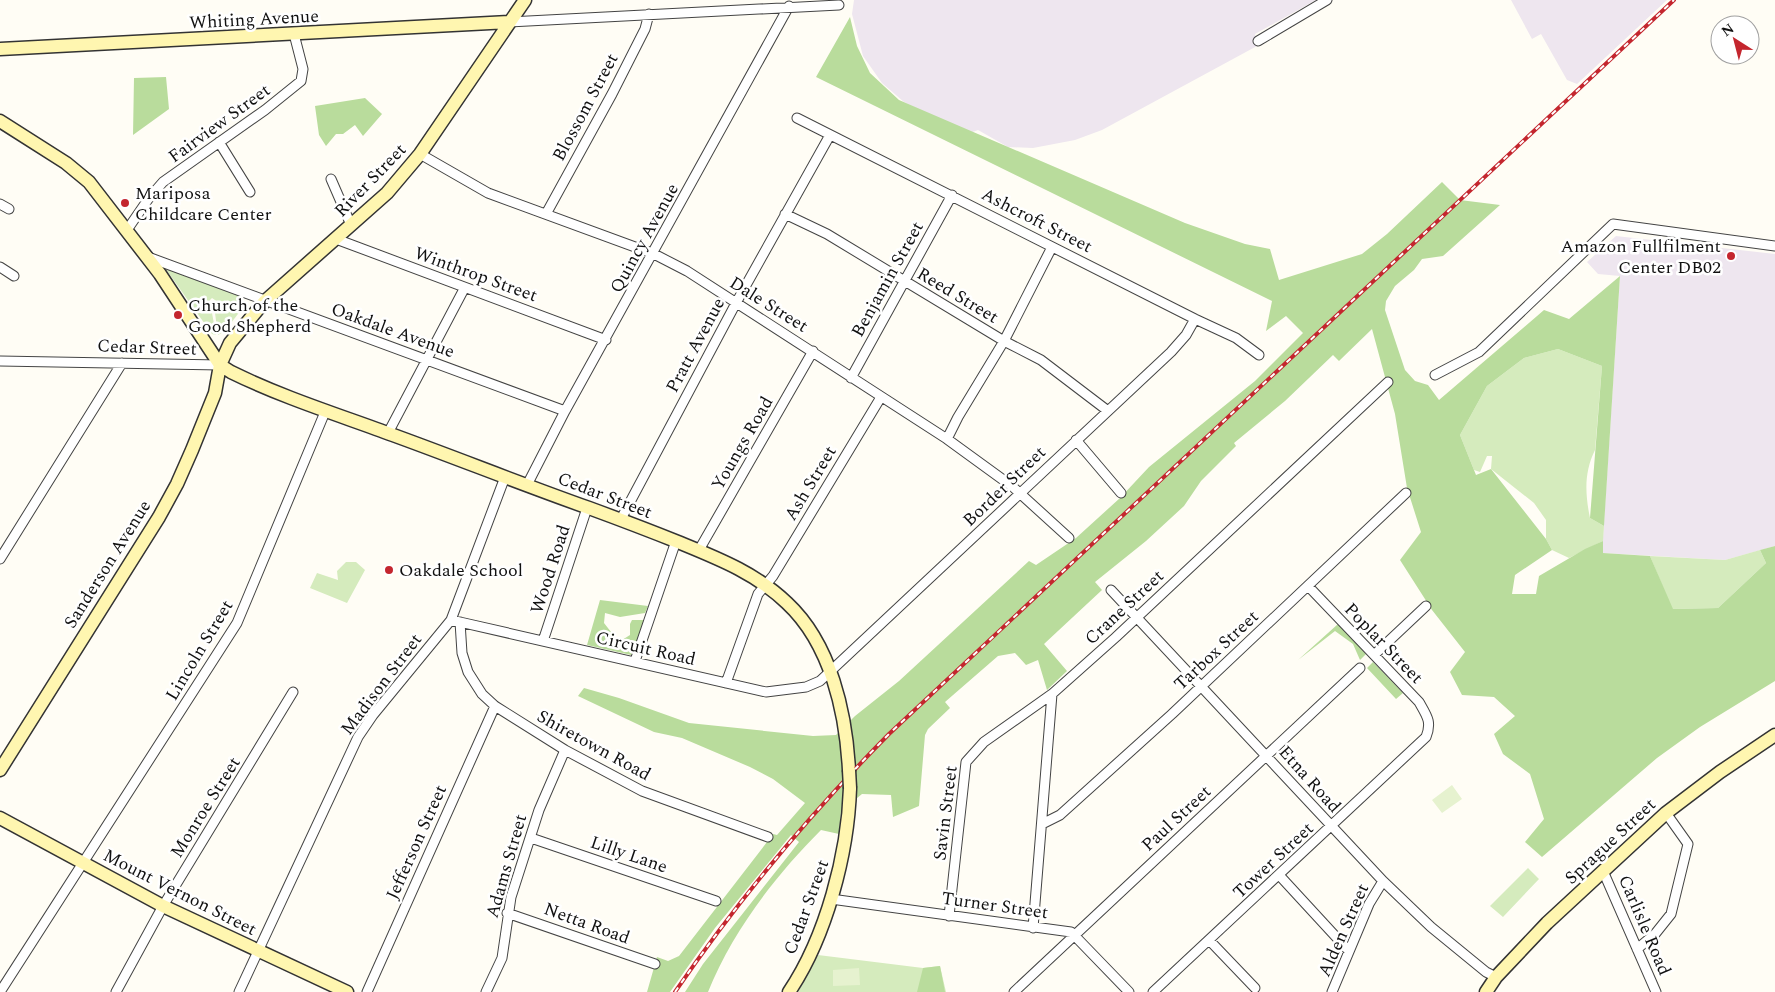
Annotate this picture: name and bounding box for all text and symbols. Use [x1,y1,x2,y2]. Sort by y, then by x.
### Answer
street label: Whiting Avenue [188,3,320,36]
north arrow [1710,15,1760,65]
text: N [1717,18,1738,42]
street label: Blossom Street [546,48,625,166]
street label: Fairview Street [163,77,276,170]
street label: River Street [328,137,413,223]
street label: Quincy Avenue [603,178,686,298]
place label: Mariposa Childcare Center [135,180,272,228]
street label: Ashcroft Street [977,181,1097,260]
marker: Mariposa Childcare Center [119,197,131,209]
street label: Benjamin Street [844,216,930,342]
place label: Amazon Fullfilment Center DB02 [1561,233,1721,281]
street label: Winthrop Street [410,240,541,309]
marker: Amazon Fullfilment Center DB02 [1725,250,1737,262]
street label: Reed Street [912,260,1004,330]
street label: Dale Street [724,270,813,339]
place label: Church of the Good Shepherd [188,292,311,340]
street label: Pratt Avenue [659,293,732,398]
street label: Oakdale Avenue [327,296,458,365]
marker: Church of the Good Shepherd [172,309,184,321]
street label: Cedar Street [97,332,197,363]
street label: Youngs Road [705,391,780,495]
street label: Border Street [957,440,1052,533]
street label: Ash Street [777,441,843,526]
street label: Cedar Street [554,465,656,526]
street label: Sanderson Avenue [57,495,158,634]
street label: Wood Road [523,521,578,617]
place label: Oakdale School [399,557,523,584]
street label: Crane Street [1079,563,1170,651]
marker: Oakdale School [383,564,395,576]
street label: Lincoln Street [159,595,240,706]
street label: Poplar Street [1338,597,1429,690]
street label: Tarbox Street [1168,604,1265,697]
street label: Circuit Road [593,624,698,673]
street label: Madison Street [334,628,429,741]
street label: Shiretown Road [532,703,656,788]
street label: Etna Road [1272,740,1347,819]
street label: Monroe Street [164,751,247,863]
street label: Savin Street [926,764,965,862]
street label: Paul Street [1135,779,1217,858]
street label: Jefferson Street [379,780,454,904]
street label: Sprague Street [1559,792,1662,891]
street label: Adams Street [479,811,534,921]
street label: Tower Street [1227,816,1320,905]
street label: Lilly Lane [587,829,671,880]
street label: Mount Vernon Street [98,842,261,943]
street label: Cedar Street [777,856,836,959]
street label: Carlisle Road [1611,871,1678,980]
street label: Alden Street [1311,879,1376,981]
street label: Turner Street [940,885,1050,926]
street label: Netta Road [540,895,634,951]

